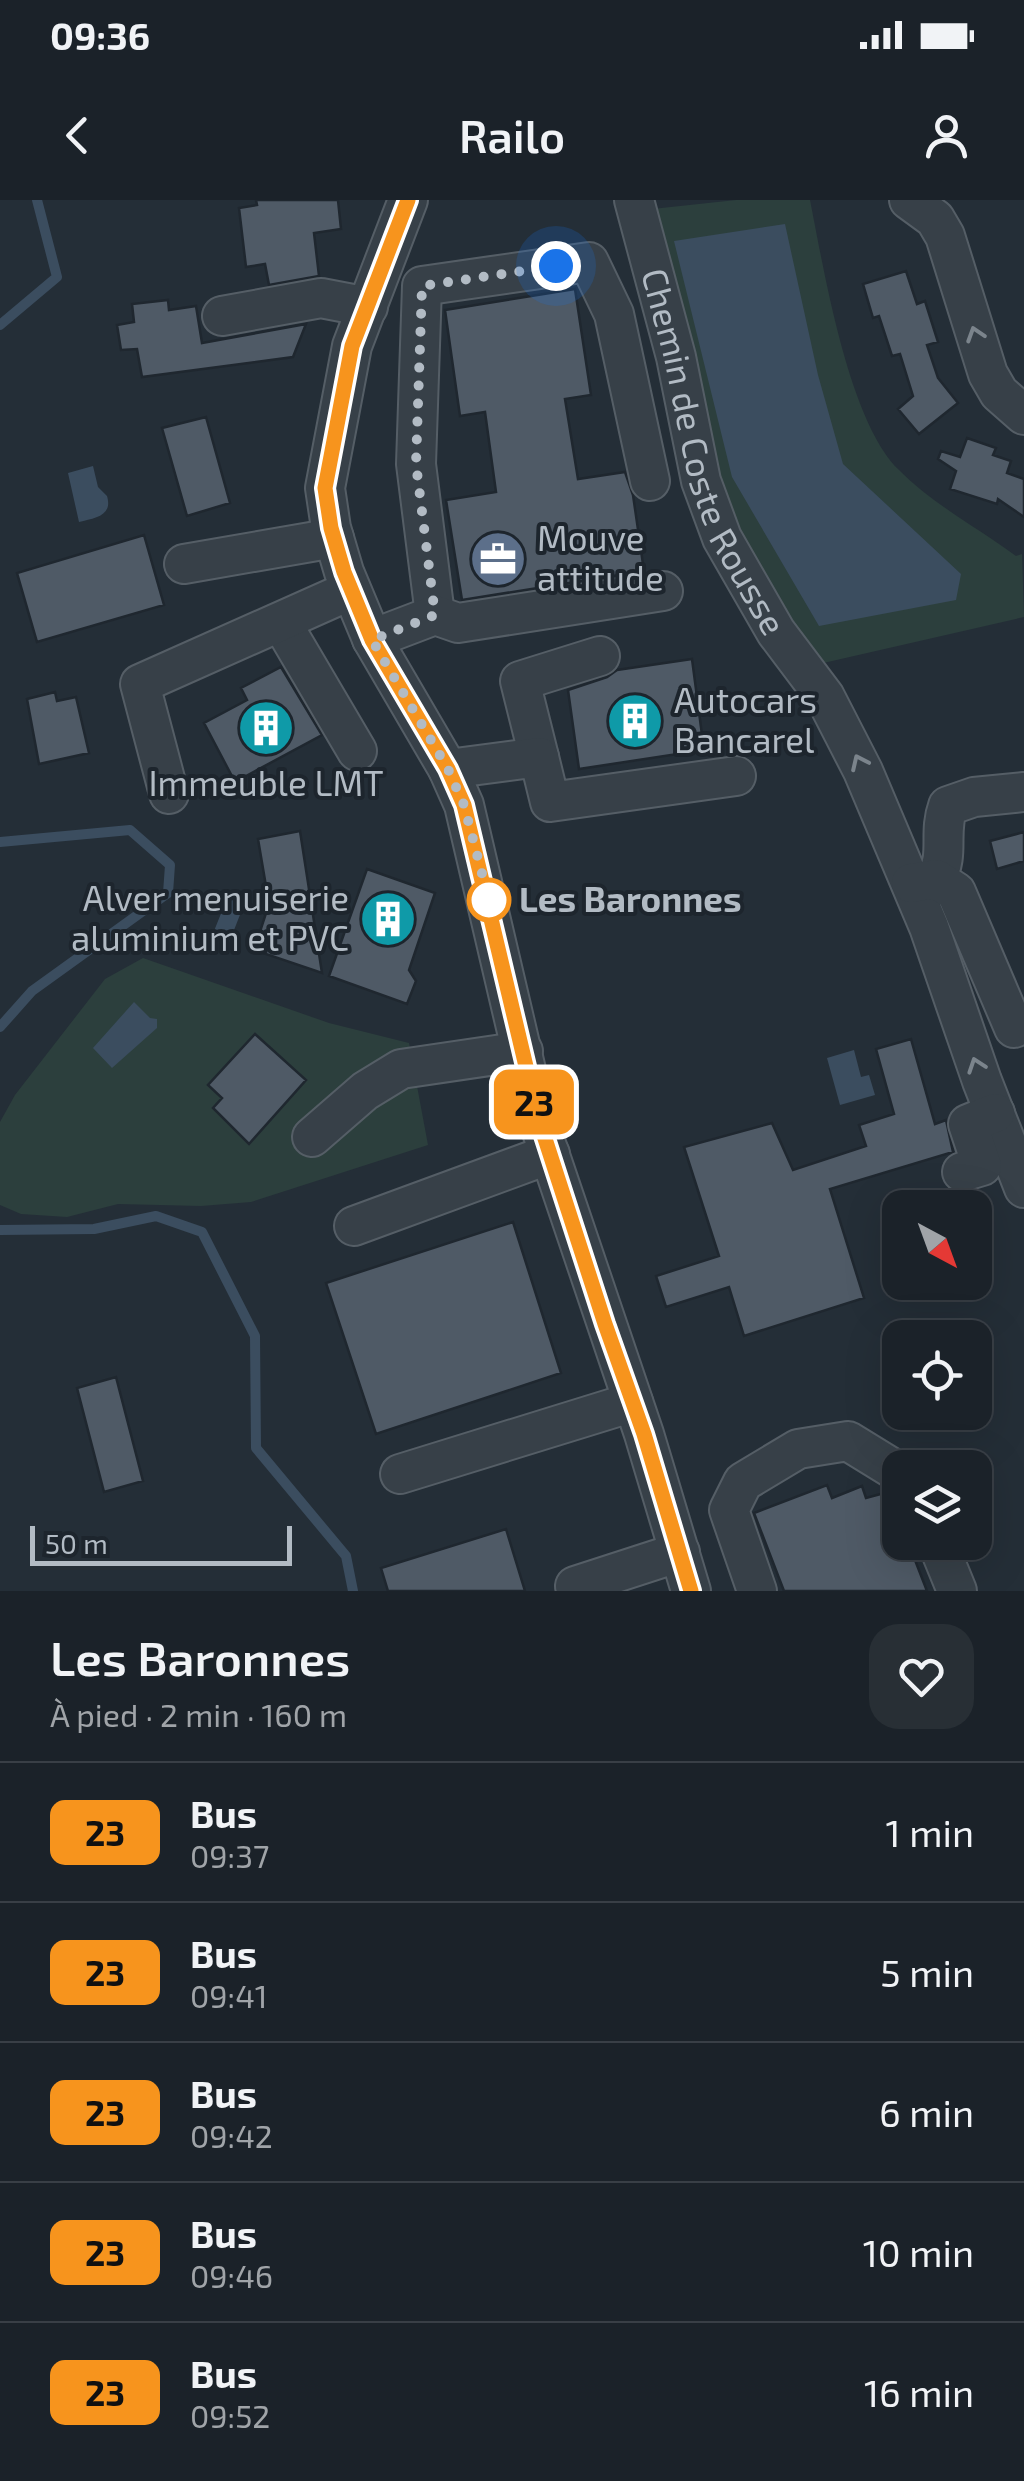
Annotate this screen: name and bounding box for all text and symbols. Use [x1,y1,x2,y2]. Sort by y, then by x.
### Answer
text: 09:36 [50,12,150,58]
icon: back [50,108,105,163]
text: Railo [459,108,565,162]
icon: person [919,108,974,163]
your location [531,241,581,291]
street label: Chemin de Coste Rousse [634,263,796,642]
one-way arrow [966,327,986,344]
place label: Mouve attitude [537,516,664,598]
office icon: Mouve attitude [468,529,528,589]
place label: Autocars Bancarel [674,678,817,760]
building icon: Autocars Bancarel [605,691,665,751]
building icon: Immeuble LMT [236,698,296,758]
one-way arrow [851,754,871,772]
place label: Immeuble LMT [148,761,384,803]
place label: Alver menuiserie aluminium et PVC [71,876,349,958]
place label: Les Baronnes [519,877,742,919]
marker: Les Baronnes [468,879,510,921]
building icon: Alver menuiserie aluminium et PVC [358,889,418,949]
one-way arrow [968,1057,988,1074]
line badge: 23 [489,1070,579,1134]
text: 23 [514,1081,554,1123]
north arrow [882,1190,992,1300]
map controls [882,1190,992,1560]
button: locate [882,1320,992,1430]
button: layers [882,1450,992,1560]
scale bar [30,1521,292,1566]
text: 50 m [45,1526,108,1560]
button: heart [869,1624,974,1729]
text: Les Baronnes [50,1628,350,1686]
text: À pied · 2 min · 160 m [50,1695,347,1733]
text: Bus [190,1790,257,1836]
text: 1 min [886,1809,974,1855]
text: 23 [85,1811,125,1853]
text: 09:37 [190,1836,269,1874]
text: Bus [190,1930,257,1976]
text: 5 min [880,1949,974,1995]
text: 23 [85,1951,125,1993]
text: 09:41 [190,1976,268,2014]
text: Bus [190,2070,257,2116]
text: 6 min [879,2089,974,2135]
text: 23 [85,2091,125,2133]
text: 09:42 [190,2116,273,2154]
text: Bus [190,2210,257,2256]
text: 10 min [863,2229,974,2275]
text: 23 [85,2231,125,2273]
text: 09:46 [190,2256,273,2294]
text: Bus [190,2350,257,2396]
text: 16 min [864,2369,974,2415]
text: 23 [85,2371,125,2413]
text: 09:52 [190,2396,270,2434]

